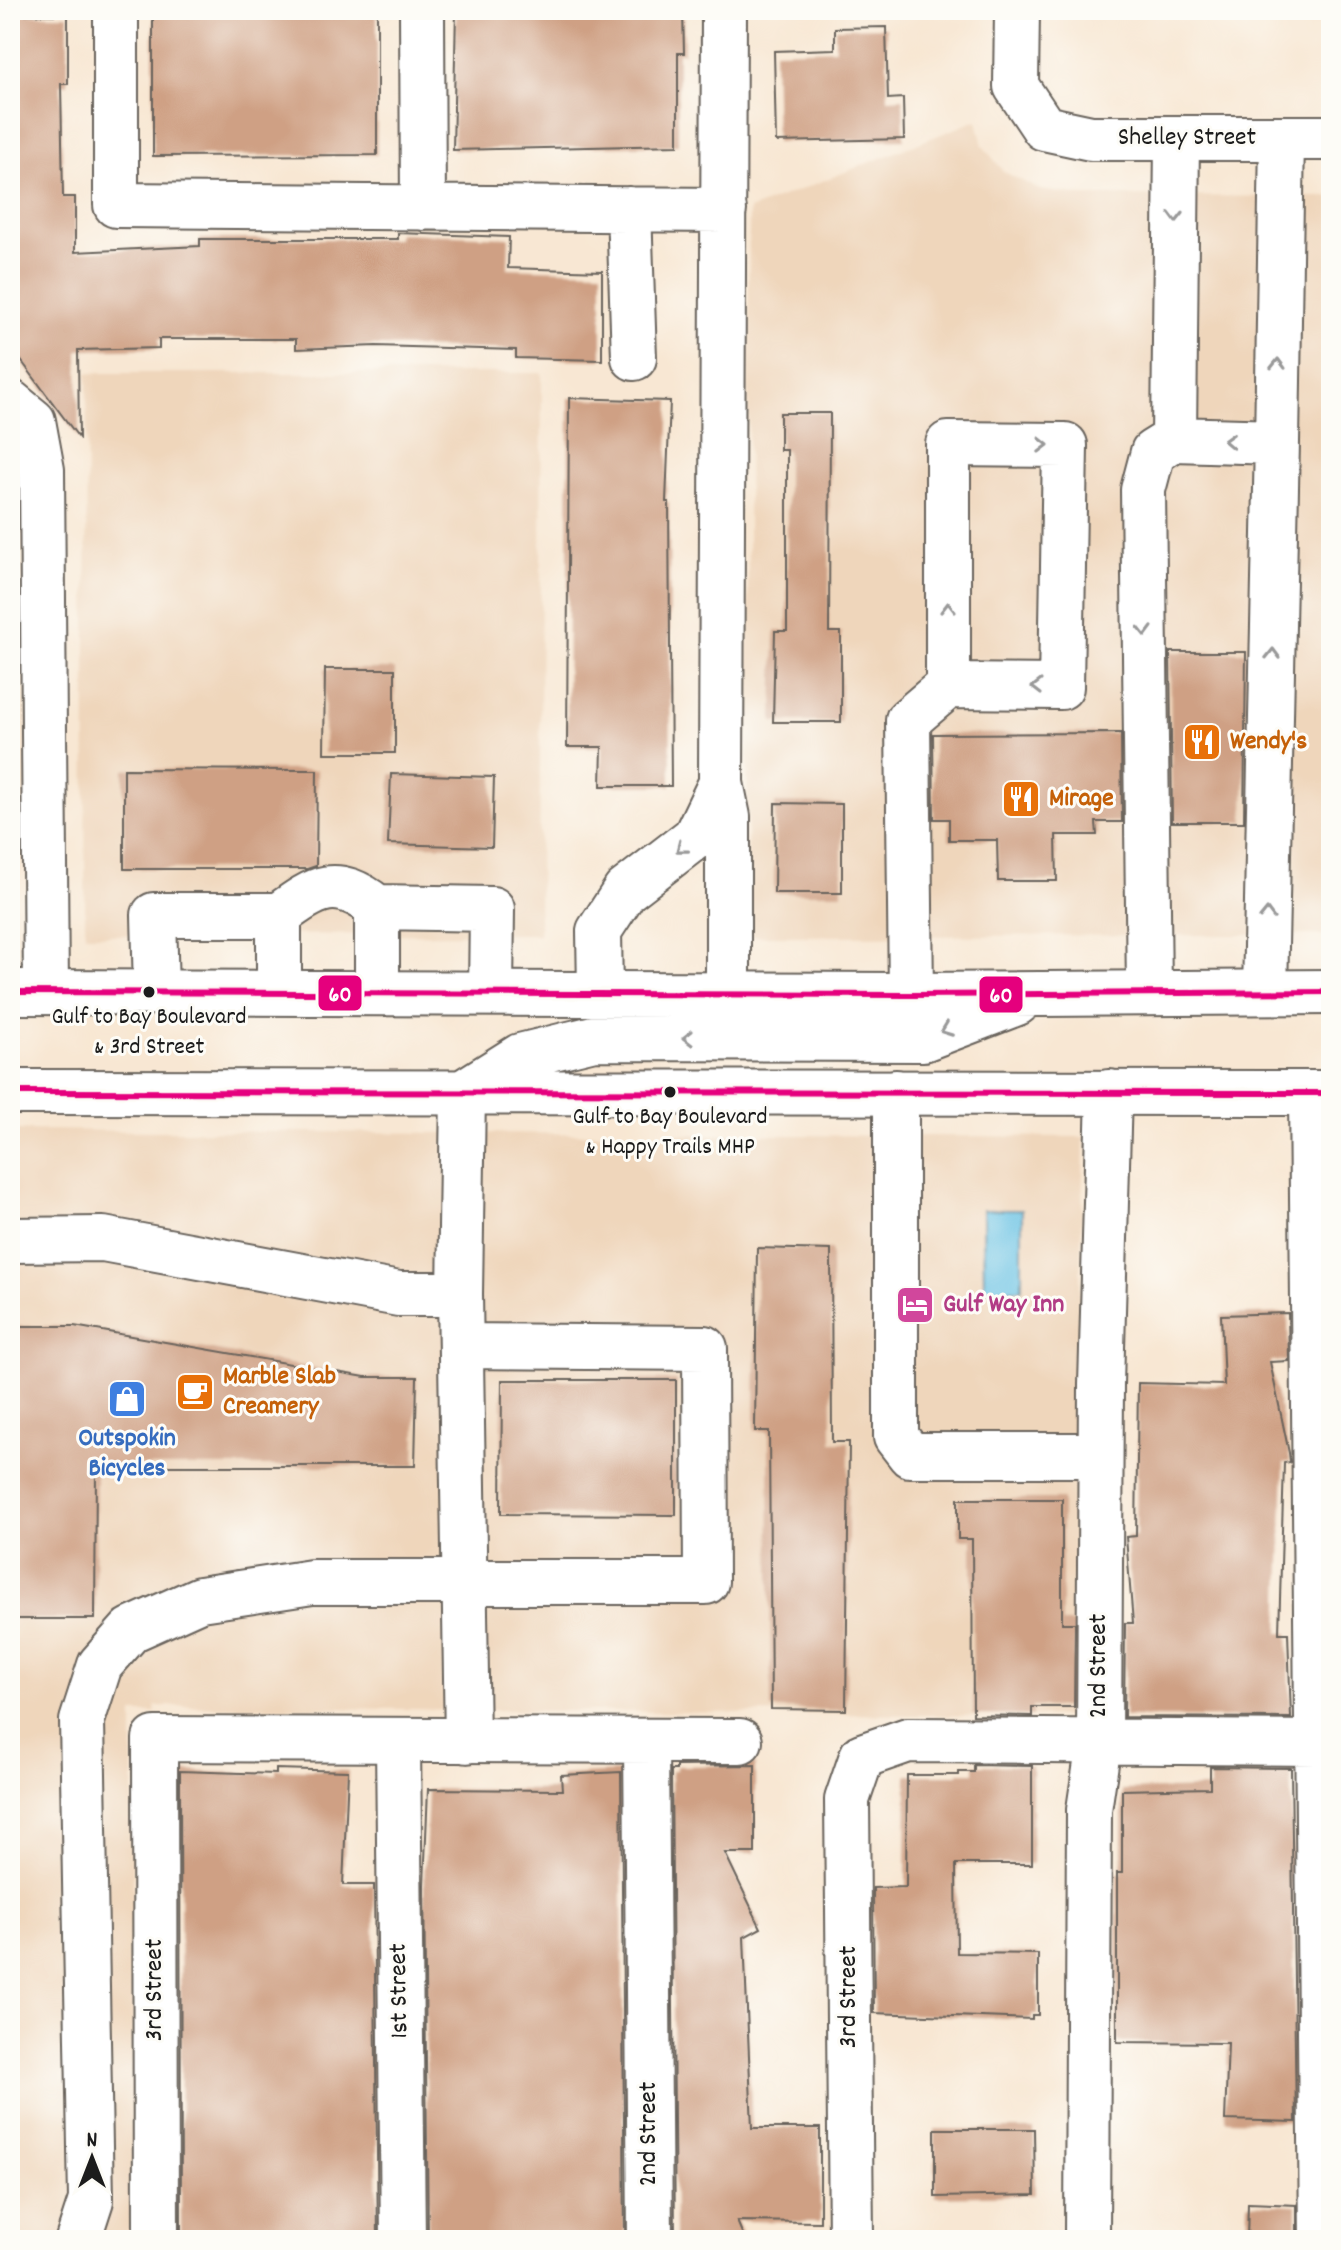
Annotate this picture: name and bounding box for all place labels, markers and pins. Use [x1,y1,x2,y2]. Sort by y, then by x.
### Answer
restaurant icon: Wendy's [1181,721,1223,763]
place label: Wendy's [1230,724,1307,761]
restaurant icon: Mirage [1000,778,1042,820]
place label: Mirage [1049,781,1114,818]
marker: Gulf to Bay Boulevard & 3rd Street [141,984,157,1000]
place label: Gulf to Bay Boulevard & 3rd Street [51,1001,247,1065]
marker: Gulf to Bay Boulevard & Happy Trails MHP [662,1084,678,1100]
place label: Gulf to Bay Boulevard & Happy Trails MHP [572,1101,768,1165]
hotel icon: Gulf Way Inn [894,1284,936,1326]
place label: Gulf Way Inn [943,1287,1064,1324]
place label: Marble Slab Creamery [223,1359,336,1426]
cafe icon: Marble Slab Creamery [174,1371,216,1413]
shop icon: Outspokin Bicycles [106,1378,148,1420]
place label: Outspokin Bicycles [78,1421,176,1488]

